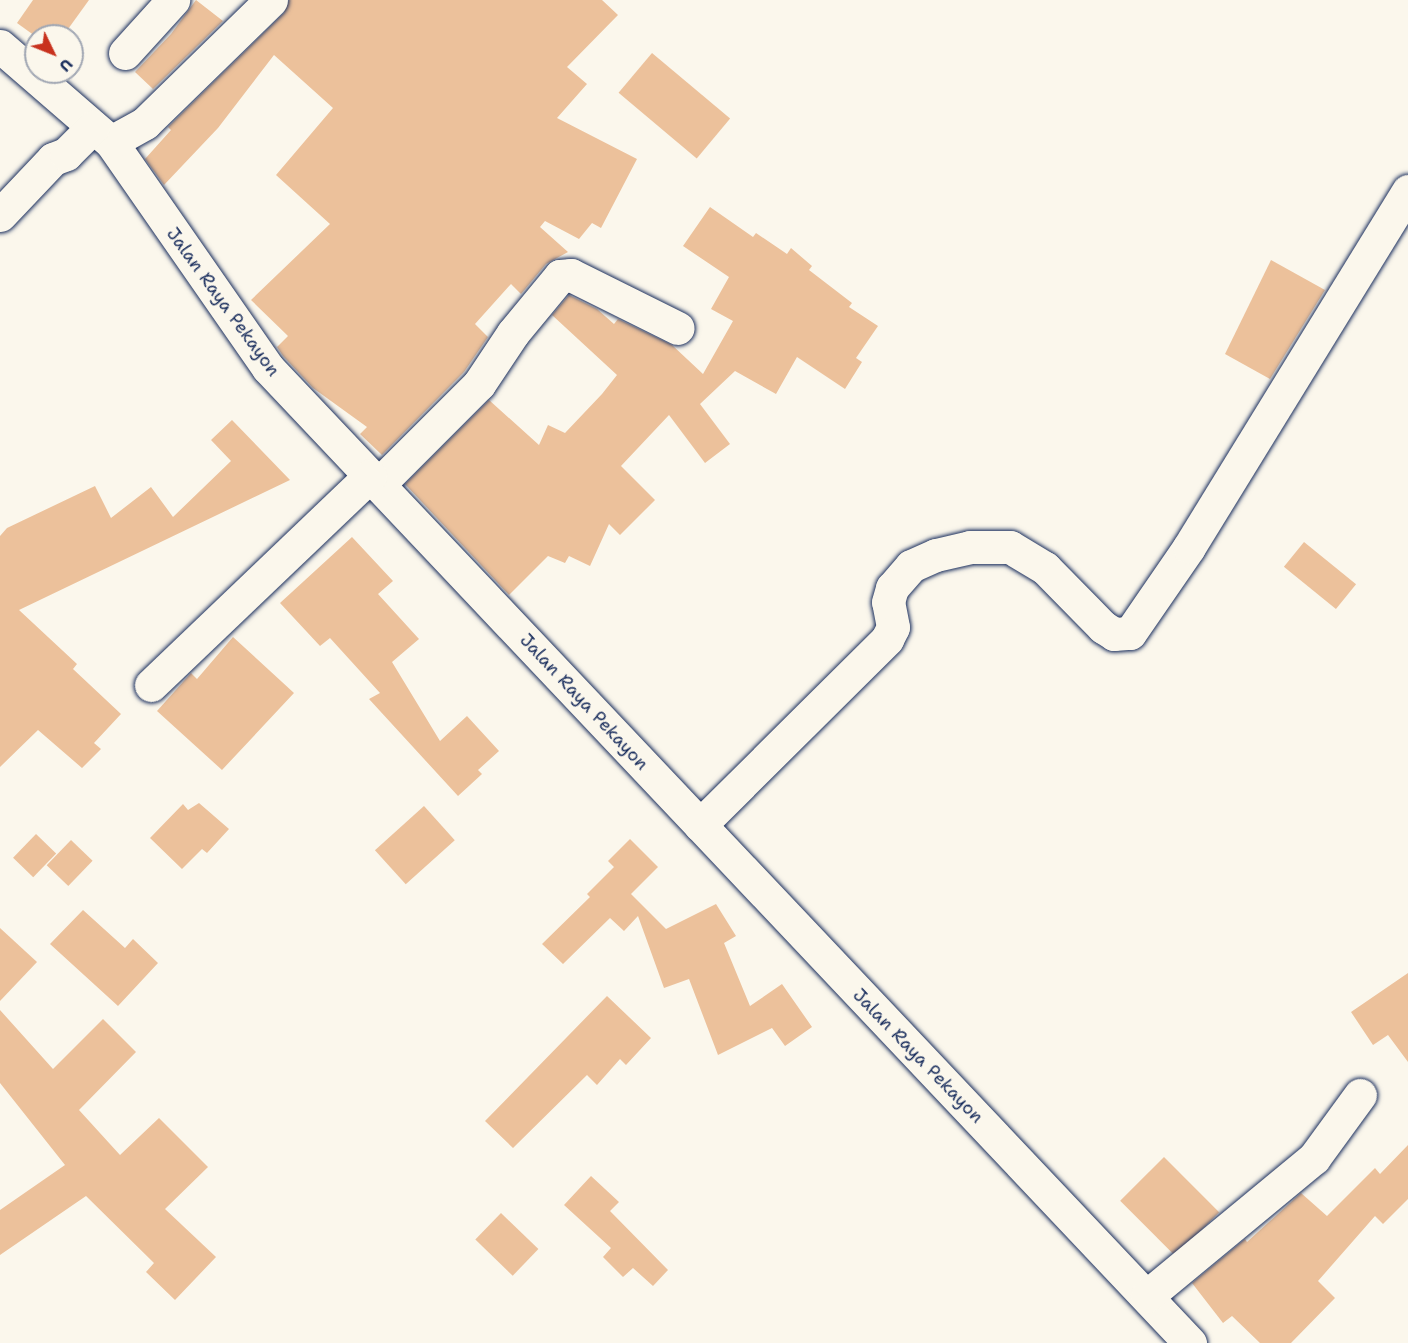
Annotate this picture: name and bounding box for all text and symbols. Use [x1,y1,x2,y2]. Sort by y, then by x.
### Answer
north arrow [24,24,84,84]
text: U [55,54,77,76]
street label: Jalan Raya Pekayon [162,223,284,381]
street label: Jalan Raya Pekayon [515,629,653,775]
street label: Jalan Raya Pekayon [848,984,988,1128]

